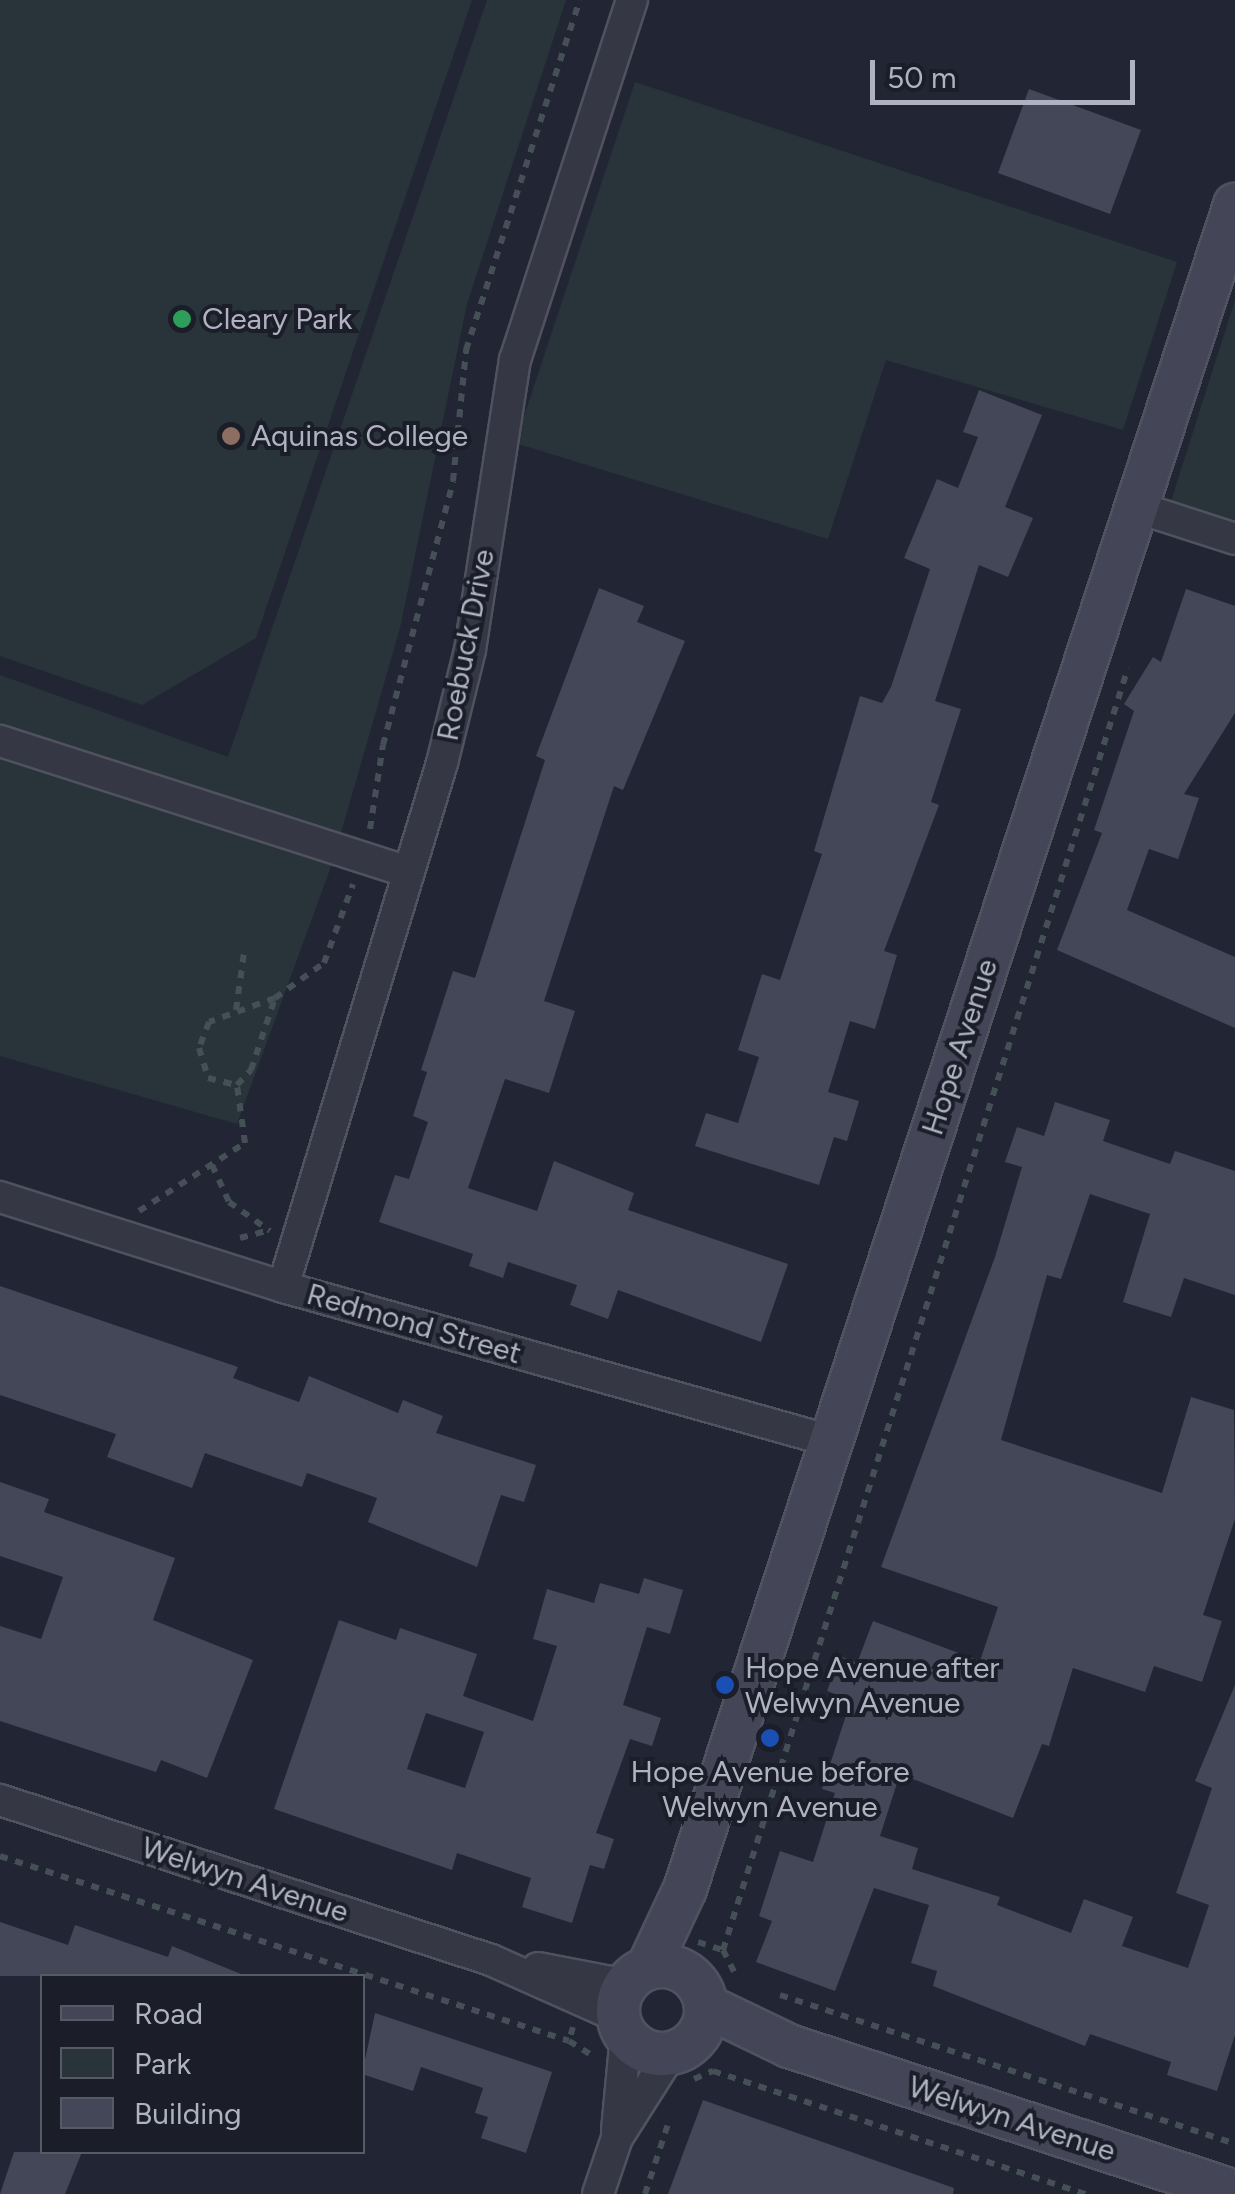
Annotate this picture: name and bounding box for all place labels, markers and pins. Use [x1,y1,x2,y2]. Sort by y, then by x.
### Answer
place label: Cleary Park [202,301,352,337]
marker: Cleary Park [171,308,193,330]
place label: Aquinas College [251,418,468,454]
marker: Aquinas College [220,425,242,447]
place label: Hope Avenue after Welwyn Avenue [745,1650,999,1720]
marker: Hope Avenue after Welwyn Avenue [714,1674,736,1696]
marker: Hope Avenue before Welwyn Avenue [759,1727,781,1749]
place label: Hope Avenue before Welwyn Avenue [630,1754,910,1824]

